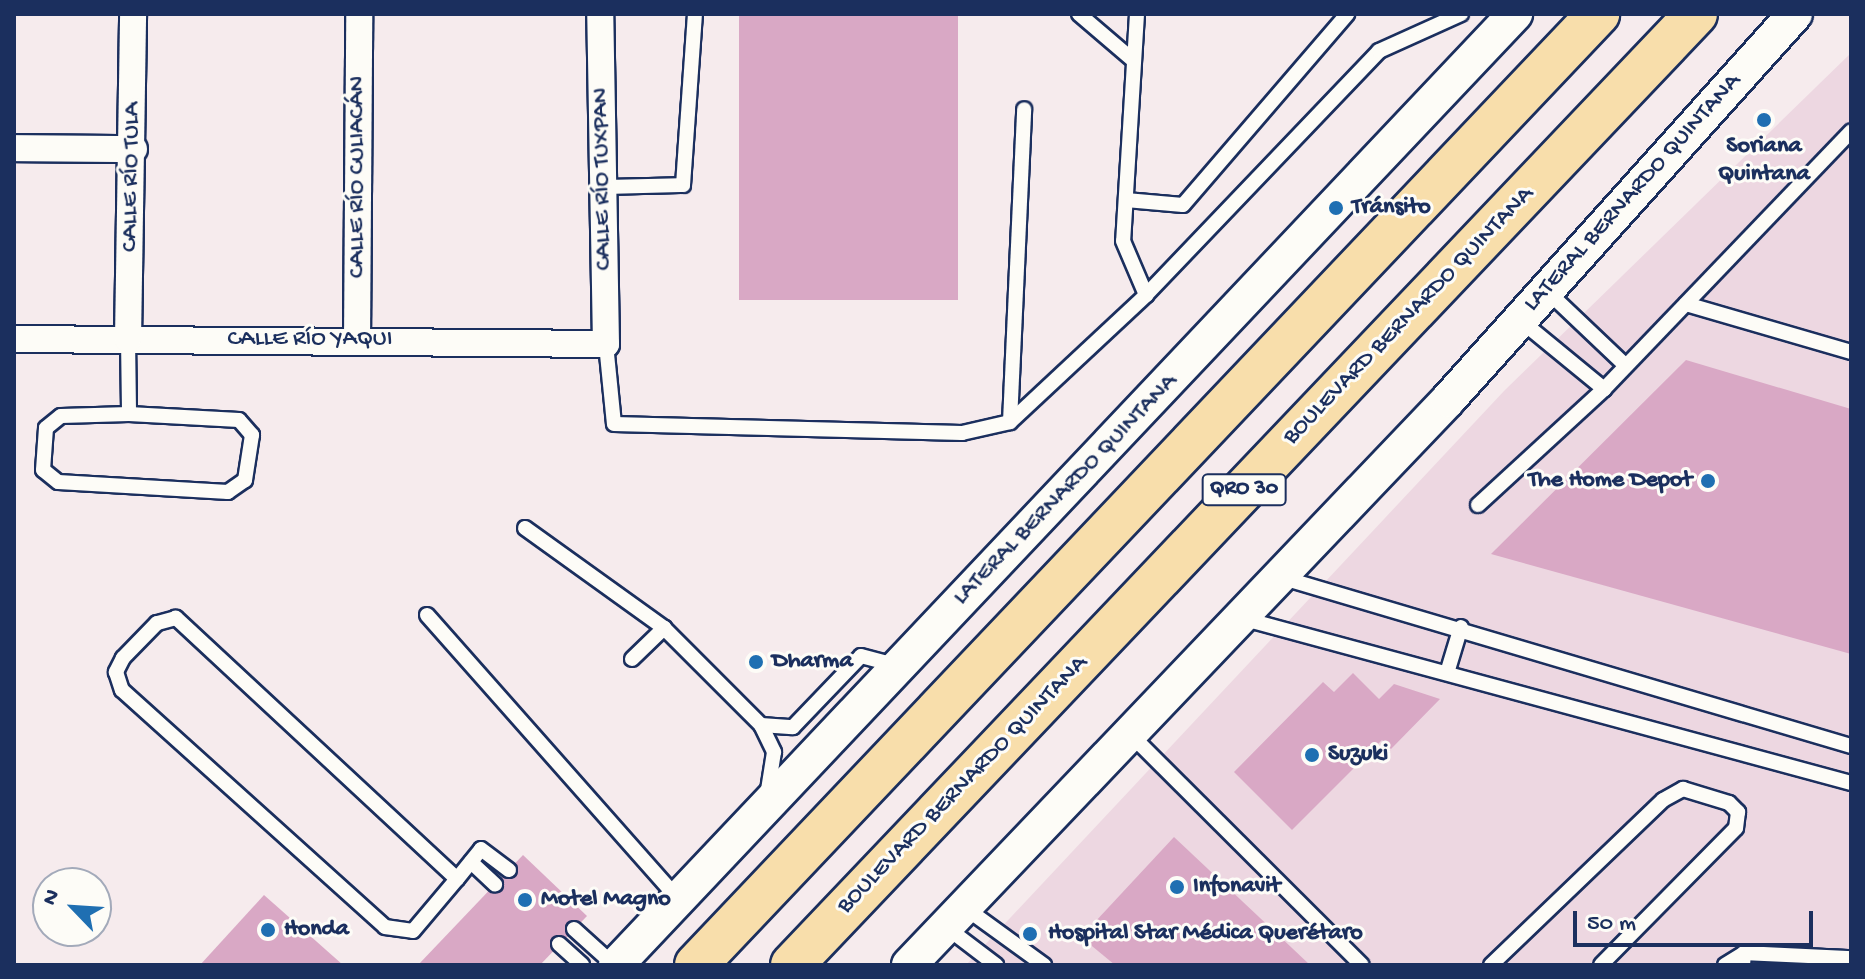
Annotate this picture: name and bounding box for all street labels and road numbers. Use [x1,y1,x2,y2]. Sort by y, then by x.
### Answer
street label: LATERAL BERNARDO QUINTANA [1518,68,1748,318]
street label: CALLE RÍO CULIACÁN [344,76,372,278]
street label: CALLE RÍO TUXPAN [587,87,619,271]
street label: CALLE RÍO TULA [116,102,148,252]
street label: BOULEVARD BERNARDO QUINTANA [1278,181,1540,451]
street label: CALLE RÍO YAQUI [228,326,392,354]
street label: LATERAL BERNARDO QUINTANA [948,368,1184,612]
road number: QRO 30 [1200,472,1288,508]
street label: BOULEVARD BERNARDO QUINTANA [832,650,1094,920]

